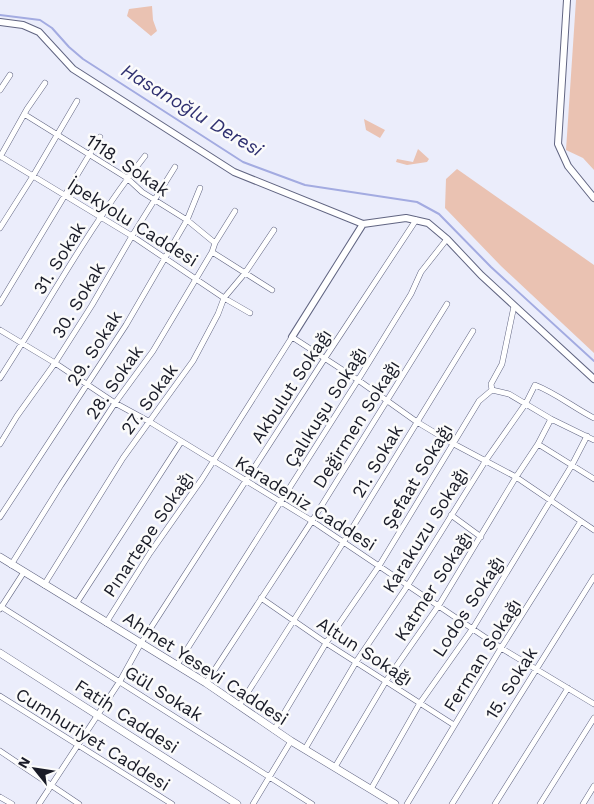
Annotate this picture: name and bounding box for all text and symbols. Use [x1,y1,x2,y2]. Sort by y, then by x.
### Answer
water label: Hasanoğlu Deresi [117,59,268,162]
street label: 1118. Sokak [82,129,174,201]
street label: İpekyolu Caddesi [64,173,202,271]
street label: 31. Sokak [29,218,89,298]
street label: 30. Sokak [47,258,109,342]
street label: 29. Sokak [62,307,126,389]
street label: Akbulut Sokağı [246,325,336,447]
street label: 28. Sokak [81,341,147,423]
street label: Çalıkuşu Sokağı [280,343,370,471]
street label: Değirmen Sokağı [308,356,404,492]
street label: 27. Sokak [116,360,182,438]
street label: Şefaat Sokağı [377,420,457,532]
street label: 21. Sokak [347,421,407,501]
street label: Karadeniz Caddesi [232,451,380,555]
street label: Karakuzu Sokağı [378,463,472,597]
street label: Pınartepe Sokağı [98,467,198,601]
street label: Katmer Sokağı [390,527,476,645]
street label: Lodos Sokağı [428,552,508,660]
street label: Ferman Sokağı [439,595,525,715]
street label: Ahmet Yesevi Caddesi [120,607,292,729]
street label: Altun Sokağı [313,612,417,690]
street label: 15. Sokak [481,643,541,723]
street label: Gül Sokak [121,661,207,725]
street label: Fatih Caddesi [71,675,183,757]
street label: Cumhuriyet Caddesi [12,683,174,795]
north arrow [10,744,60,794]
text: N [14,754,33,771]

